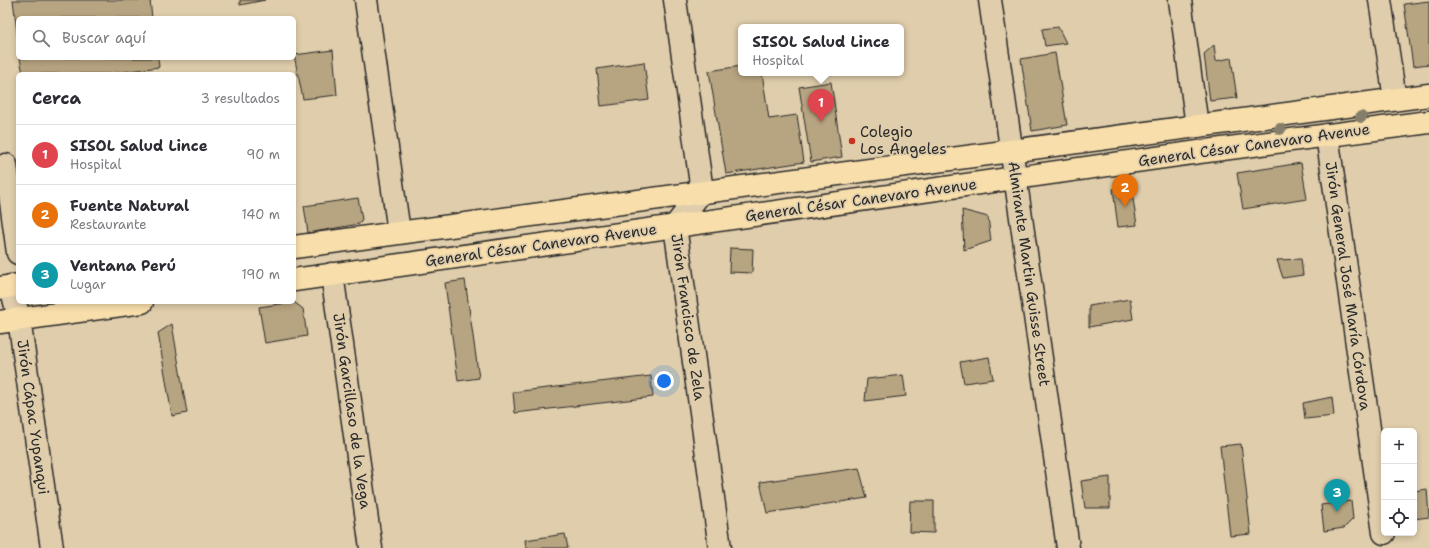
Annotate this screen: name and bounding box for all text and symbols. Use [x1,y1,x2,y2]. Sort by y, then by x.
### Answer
search box [16,16,296,60]
popup [738,24,904,76]
icon: search [30,27,52,49]
text: Buscar aquí [62,28,146,48]
text: SISOL Salud Lince [752,32,890,52]
text: Hospital [752,52,804,69]
text: Cerca [32,87,81,109]
pin: 1 [808,89,834,122]
text: 3 resultados [201,90,280,107]
street label: General César Canevaro Avenue [1137,119,1371,171]
place label: Colegio Los Angeles [860,122,947,159]
text: SISOL Salud Lince [70,136,208,156]
marker: Colegio Los Angeles [847,136,857,146]
text: 1 [42,146,48,163]
text: 90 m [246,146,280,163]
text: Hospital [70,156,121,173]
street label: Almirante Martin Guisse Street [1003,160,1055,388]
street label: Jirón General José María Córdova [1321,160,1375,412]
street label: General César Canevaro Avenue [744,174,978,226]
pin: 2 [1112,174,1138,207]
text: Fuente Natural [70,196,189,216]
text: 2 [40,206,50,223]
text: 140 m [241,206,280,223]
text: Restaurante [70,216,147,233]
street label: General César Canevaro Avenue [424,219,658,271]
street label: Jirón Francisco de Zela [666,232,710,402]
text: Ventana Perú [70,256,176,276]
text: 3 [40,266,50,283]
text: 190 m [241,266,280,283]
text: Lugar [70,276,106,293]
street label: Jirón Garcillaso de la Vega [328,312,376,511]
street label: Jirón Cápac Yupanqui [12,338,54,496]
your location [654,371,674,391]
map controls [1381,428,1417,536]
button: + [1381,428,1417,464]
button: − [1381,464,1417,500]
pin: 3 [1324,479,1350,512]
button: locate [1381,500,1417,536]

